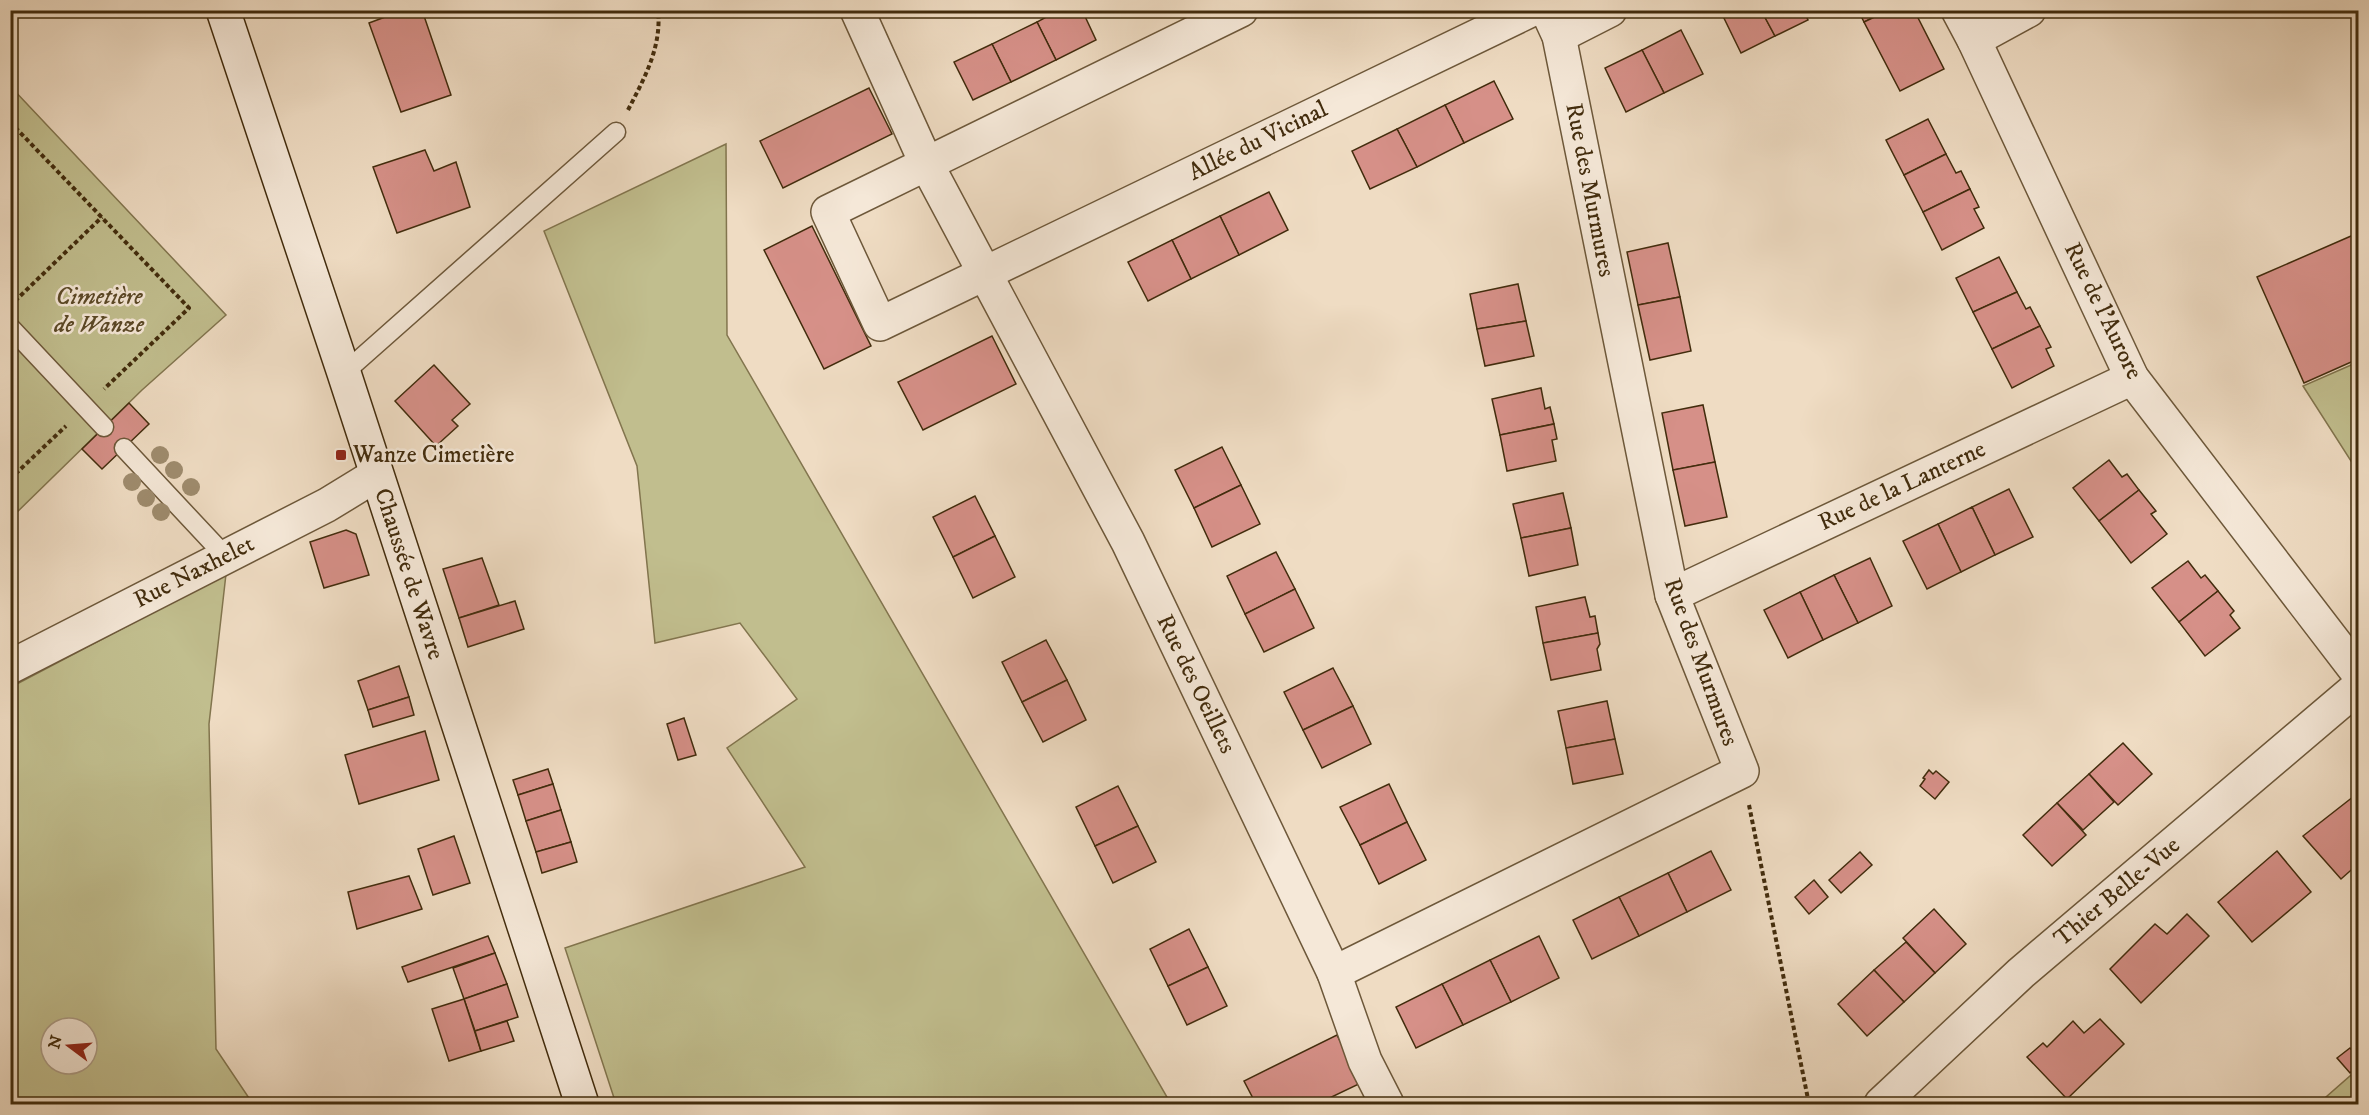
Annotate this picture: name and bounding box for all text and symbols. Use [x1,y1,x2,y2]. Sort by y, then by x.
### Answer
street label: Allée du Vicinal [1184,94,1333,188]
street label: Rue des Murmures [1558,101,1622,279]
street label: Rue de l'Aurore [2057,238,2149,384]
park label: Cimetière de Wanze [53,282,145,340]
street label: Rue de la Lanterne [1814,434,1990,538]
place label: Wanze Cimetière [352,440,514,470]
marker: Wanze Cimetière [334,448,348,462]
street label: Chaussée de Wavre [367,484,451,664]
street label: Rue Naxhelet [129,529,259,615]
street label: Rue des Murmures [1657,574,1745,750]
street label: Rue des Oeillets [1149,610,1243,758]
street label: Thier Belle-Vue [2048,830,2186,953]
north arrow [39,1016,99,1076]
text: N [44,1033,67,1051]

